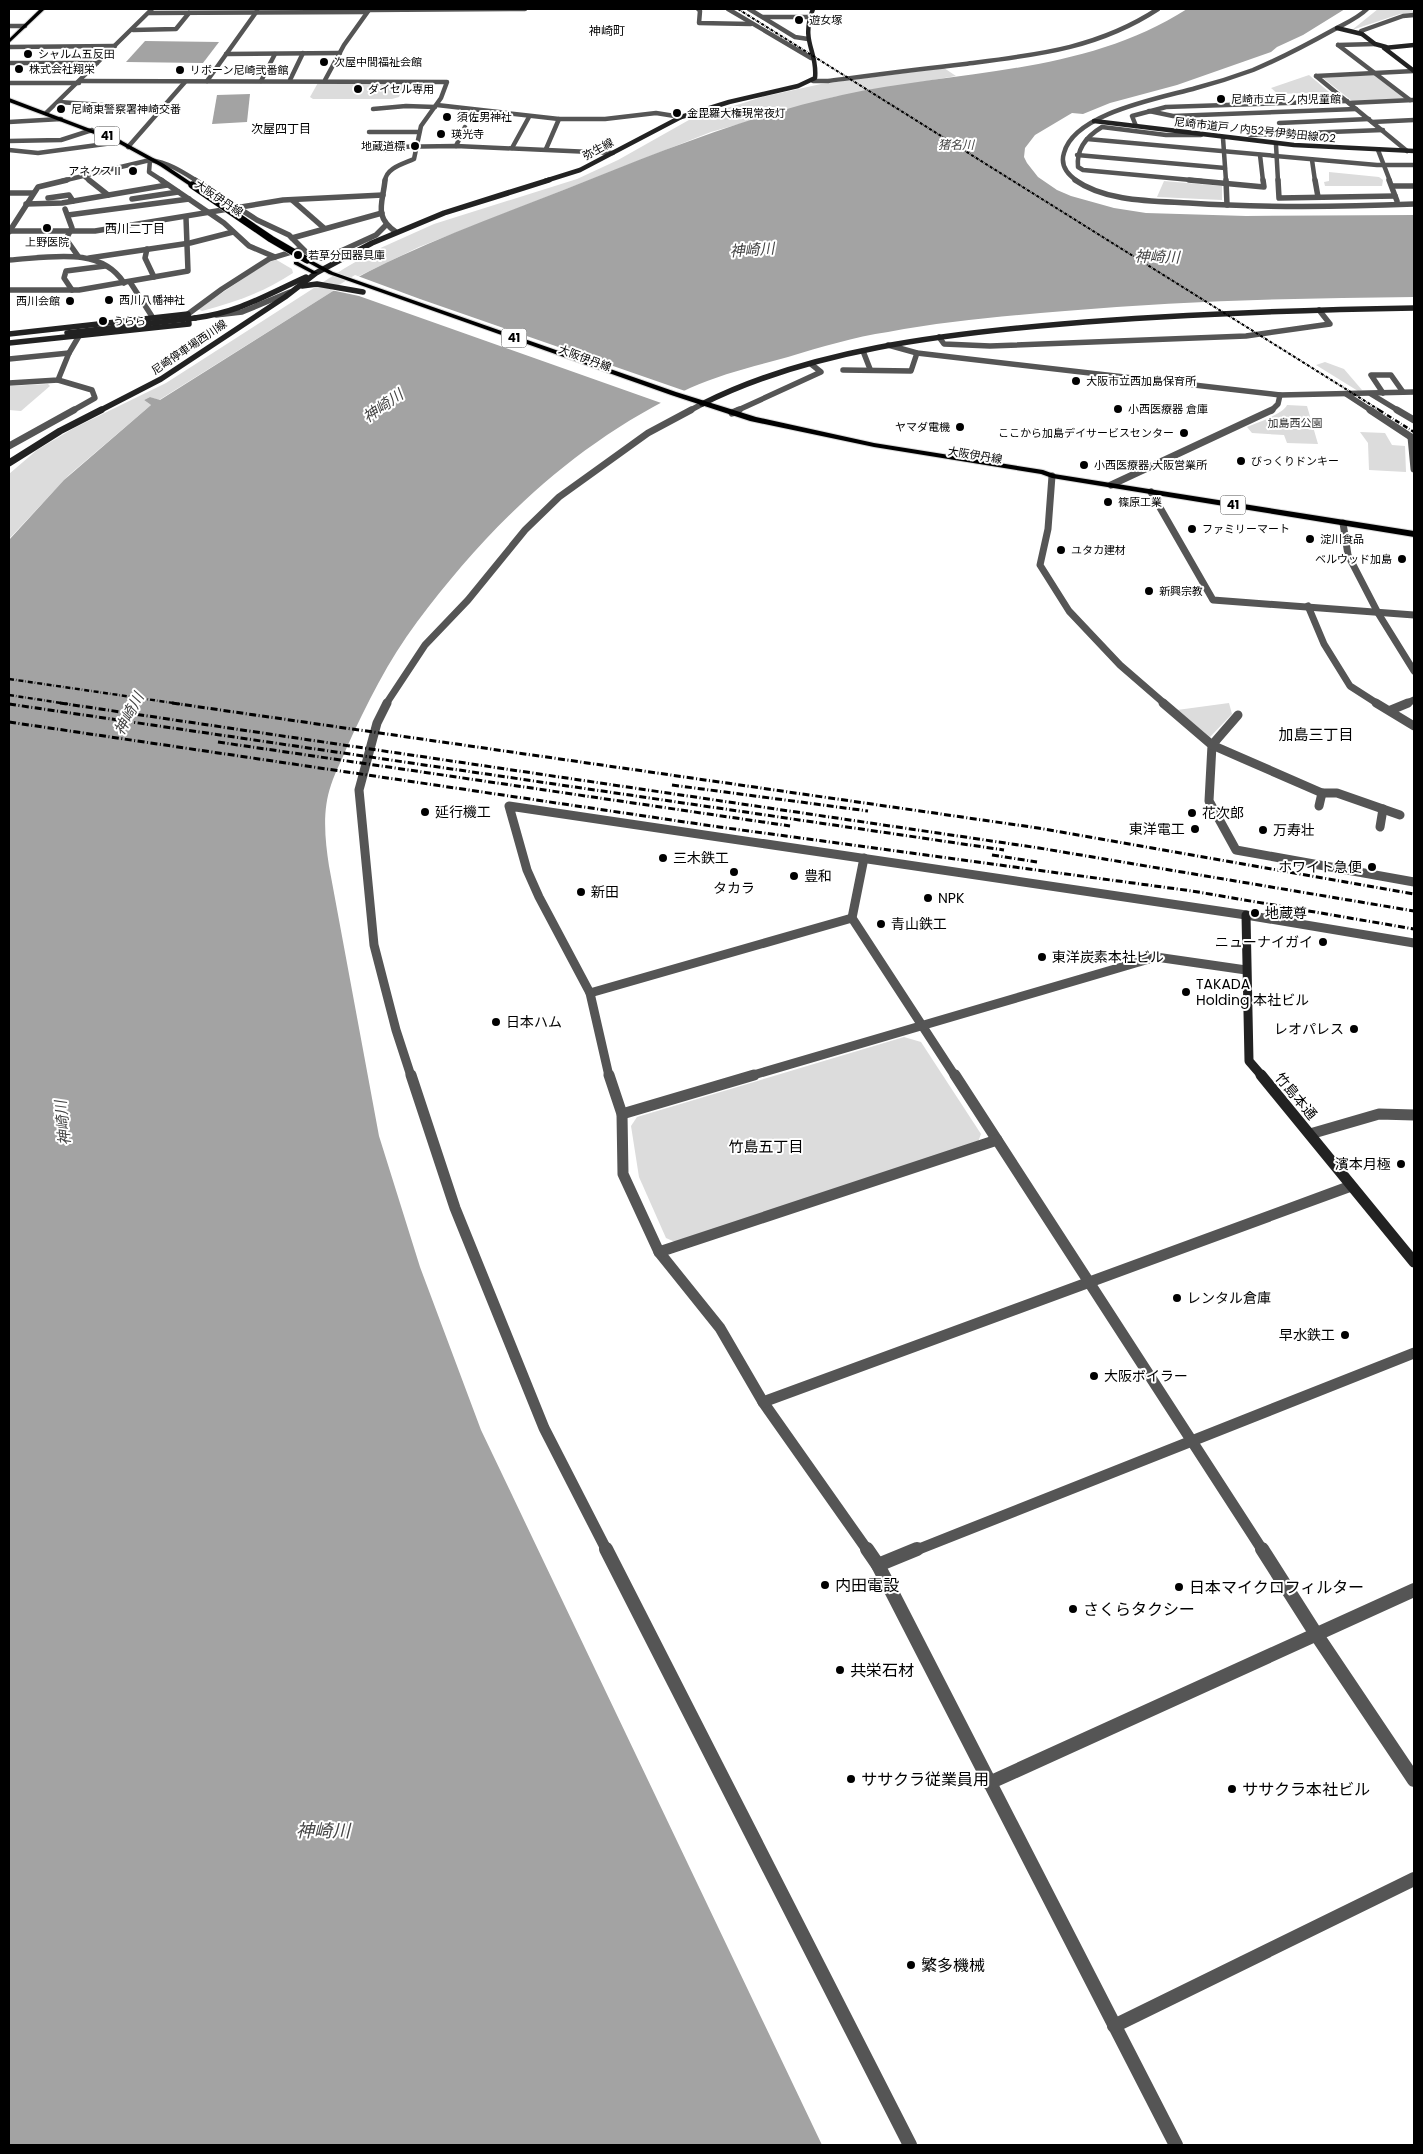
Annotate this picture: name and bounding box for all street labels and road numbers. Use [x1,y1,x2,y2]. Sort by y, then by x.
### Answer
street label: 尼崎市道戸ノ内52号伊勢田線の2 [1173,114,1337,146]
road number: 41 [94,126,120,146]
street label: 弥生線 [580,134,616,164]
street label: 大阪伊丹線 [192,176,246,220]
street label: 尼崎停車場西川線 [148,316,230,378]
road number: 41 [502,328,526,348]
street label: 大阪伊丹線 [556,341,614,375]
street label: 大阪伊丹線 [947,443,1003,467]
road number: 41 [1220,496,1246,514]
street label: 竹島本通 [1270,1068,1322,1124]

